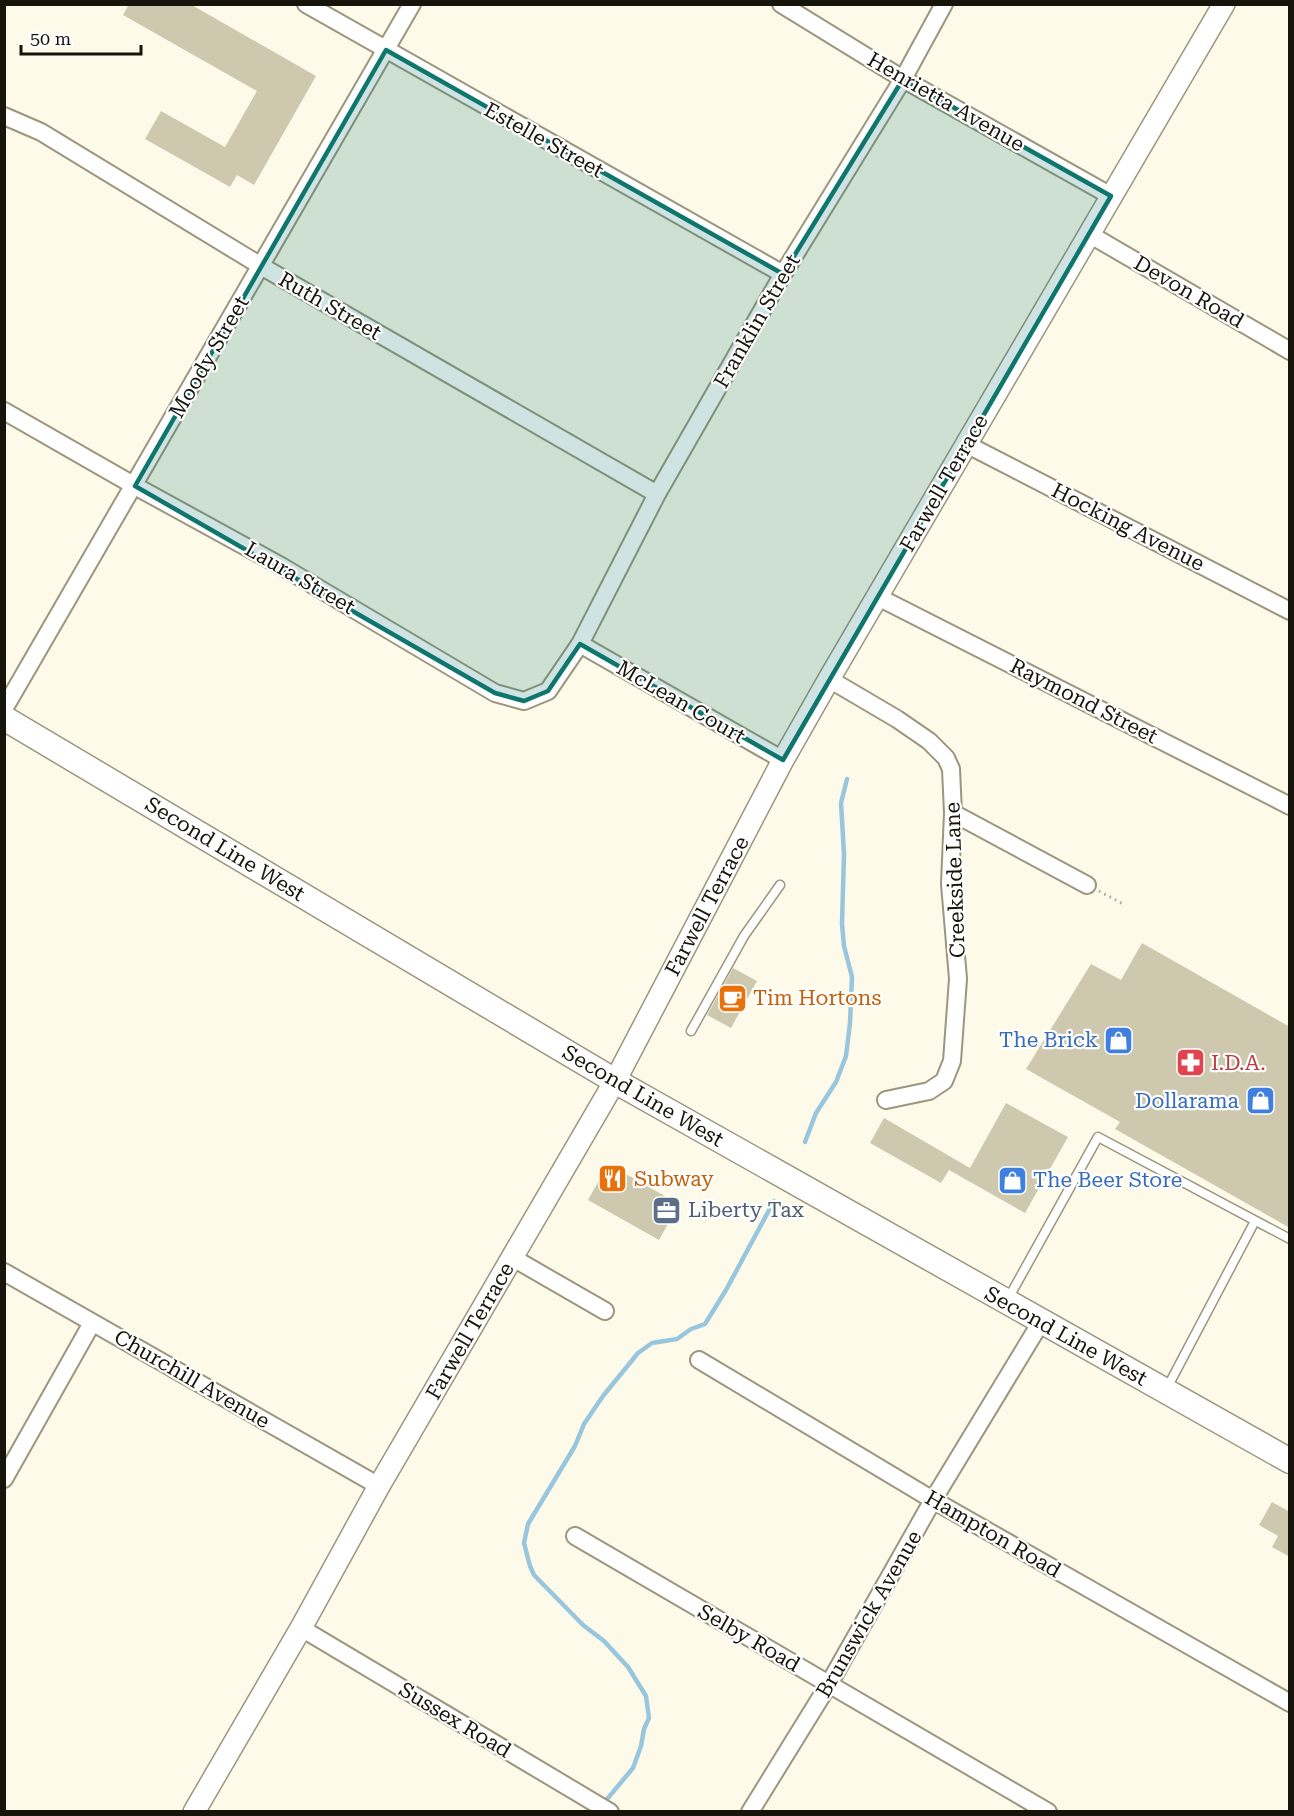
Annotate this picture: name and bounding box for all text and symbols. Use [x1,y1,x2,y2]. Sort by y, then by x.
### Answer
scale bar [21,18,141,56]
text: 50 m [30,28,71,49]
street label: Henrietta Avenue [863,47,1029,157]
street label: Estelle Street [480,97,608,183]
street label: Franklin Street [709,250,805,392]
street label: Devon Road [1130,251,1249,333]
street label: Ruth Street [275,267,386,345]
street label: Moody Street [164,292,254,422]
street label: Farwell Terrace [895,410,993,556]
street label: Hocking Avenue [1048,478,1208,576]
street label: Laura Street [241,537,359,619]
street label: Raymond Street [1006,653,1162,749]
street label: McLean Court [613,656,750,749]
street label: Second Line West [141,792,309,906]
street label: Creekside Lane [940,801,970,959]
street label: Farwell Terrace [660,832,754,980]
cafe icon: Tim Hortons [716,982,748,1014]
place label: Tim Hortons [753,986,881,1010]
shop icon: The Brick [1103,1024,1135,1056]
place label: The Brick [999,1028,1098,1052]
street label: Second Line West [558,1040,728,1152]
pharmacy icon: I.D.A. [1174,1047,1206,1079]
place label: I.D.A. [1211,1051,1266,1075]
shop icon: Dollarama [1244,1085,1276,1117]
place label: Dollarama [1135,1089,1240,1113]
restaurant icon: Subway [597,1163,629,1195]
shop icon: The Beer Store [996,1164,1028,1196]
place label: Subway [634,1167,714,1191]
place label: The Beer Store [1033,1168,1182,1192]
office icon: Liberty Tax [651,1194,683,1226]
place label: Liberty Tax [688,1198,804,1222]
street label: Farwell Terrace [421,1258,519,1404]
street label: Second Line West [981,1281,1151,1391]
street label: Churchill Avenue [110,1325,274,1433]
street label: Hampton Road [921,1485,1066,1583]
street label: Brunswick Avenue [811,1526,927,1702]
street label: Selby Road [694,1599,805,1677]
street label: Sussex Road [395,1677,516,1763]

